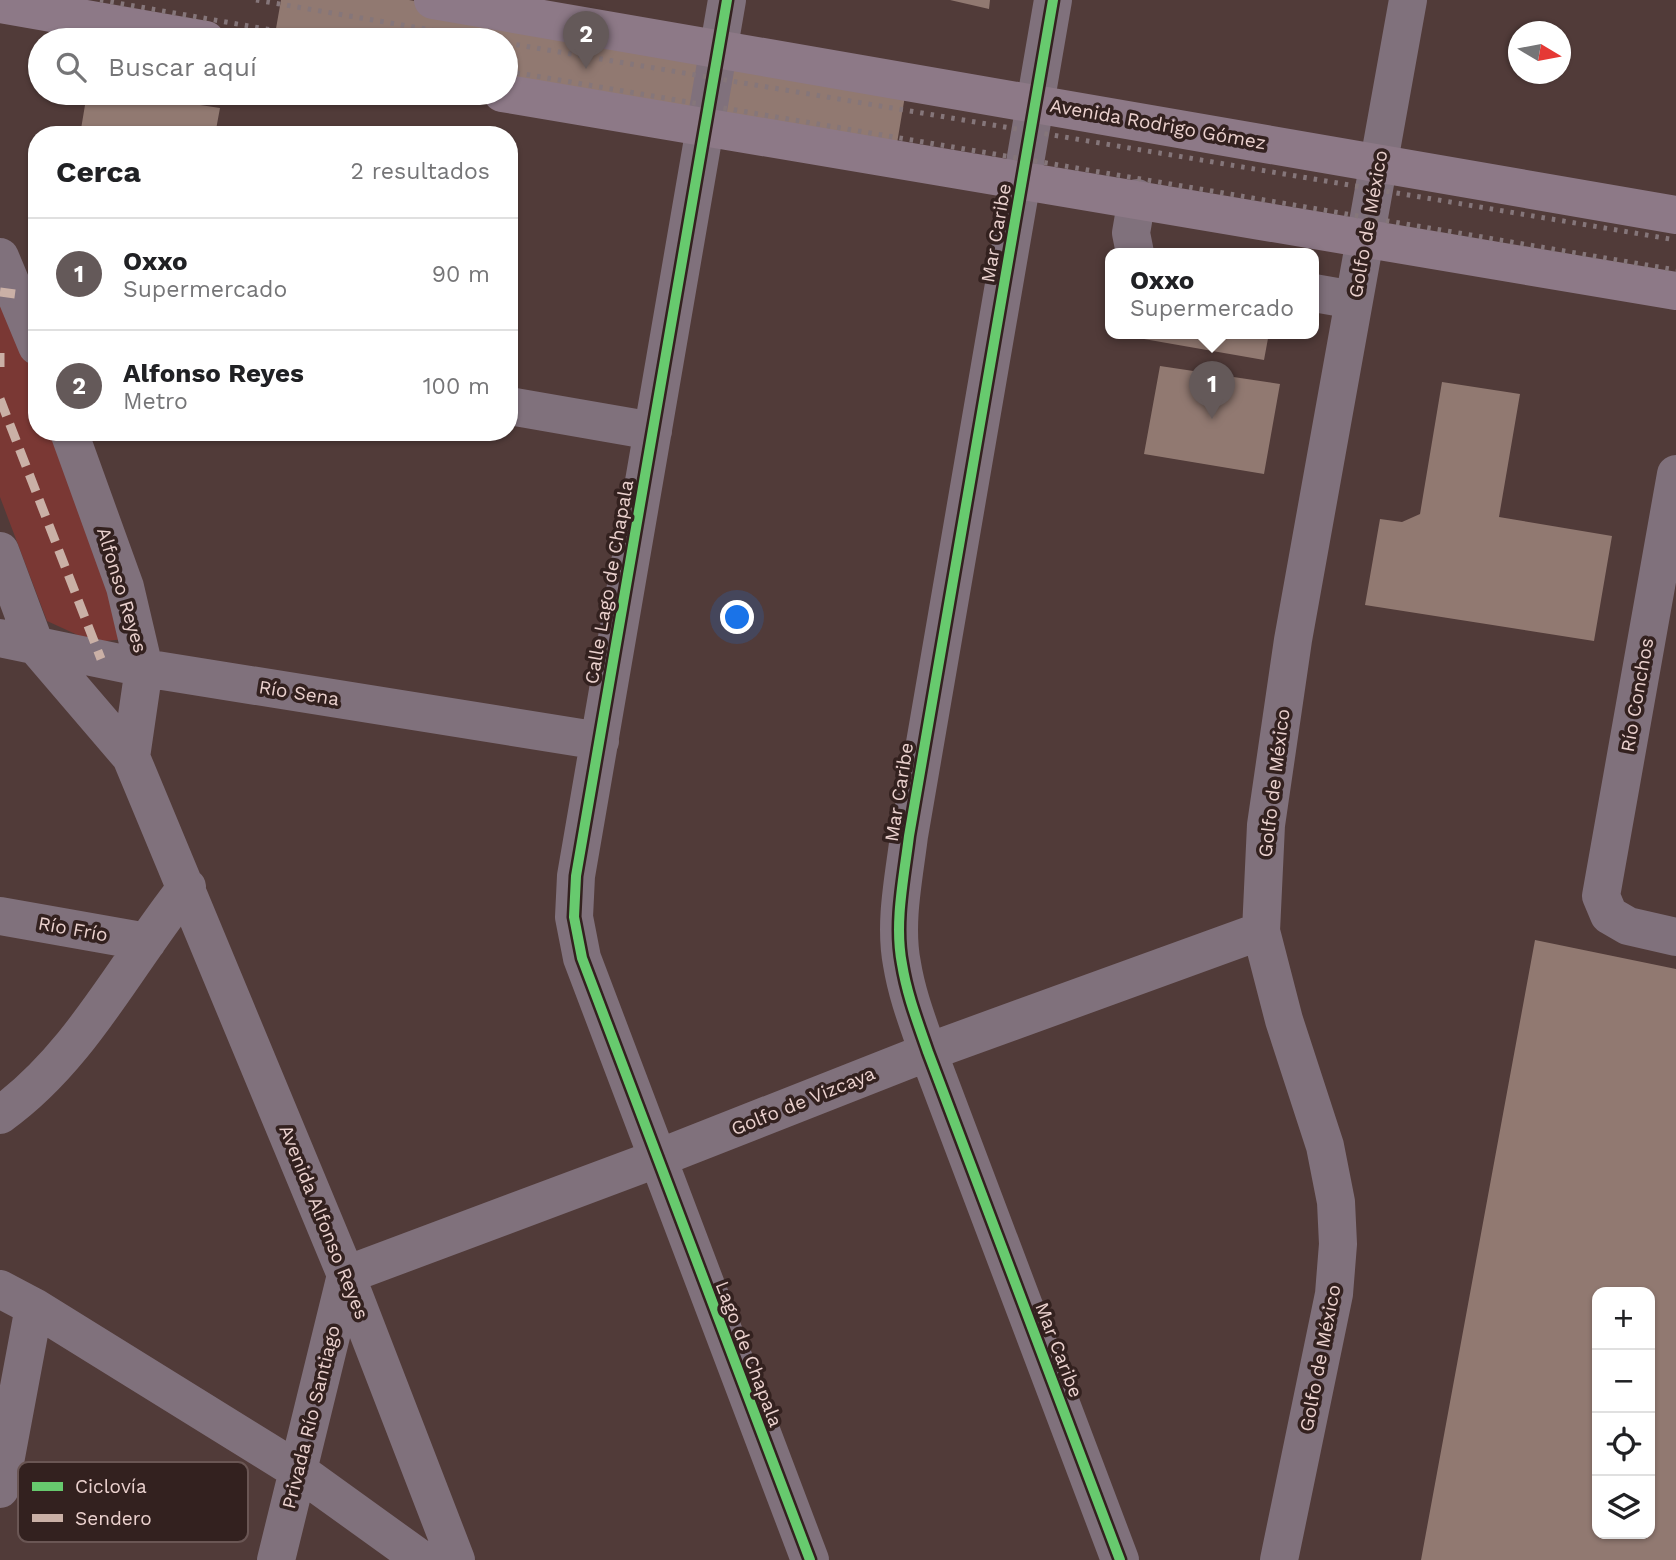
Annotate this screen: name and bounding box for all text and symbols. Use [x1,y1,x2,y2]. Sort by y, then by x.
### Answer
pin: 2 [563,11,609,69]
north arrow [1508,21,1571,84]
search box [28,28,518,105]
icon: search [52,48,90,86]
text: Buscar aquí [108,52,257,82]
street label: Avenida Rodrigo Gómez [1048,94,1268,154]
street label: Golfo de México [1344,148,1392,300]
text: Cerca [56,154,141,189]
text: 2 resultados [351,158,490,185]
street label: Mar Caribe [976,182,1016,284]
text: Oxxo [123,246,188,276]
popup [1105,248,1319,339]
text: 1 [74,261,84,288]
text: 90 m [432,261,490,288]
text: Oxxo [1130,265,1194,295]
text: Supermercado [123,276,287,303]
text: Supermercado [1130,295,1294,322]
text: Alfonso Reyes [123,358,304,388]
pin: 1 [1189,361,1235,419]
text: 2 [72,373,86,400]
text: 100 m [423,373,490,400]
text: Metro [123,388,188,415]
street label: Calle Lago de Chapala [580,478,638,686]
street label: Alfonso Reyes [92,524,152,656]
your location [720,600,754,634]
street label: Río Conchos [1616,636,1658,754]
street label: Río Sena [257,675,341,711]
street label: Golfo de México [1253,707,1295,859]
street label: Mar Caribe [880,741,918,843]
street label: Río Frío [36,912,110,946]
street label: Golfo de Vizcaya [728,1062,879,1140]
street label: Avenida Alfonso Reyes [274,1121,374,1323]
street label: Lago de Chapala [711,1278,787,1430]
street label: Golfo de México [1294,1283,1346,1433]
map controls [1592,1287,1655,1539]
button: + [1592,1287,1655,1350]
street label: Mar Caribe [1030,1299,1088,1401]
street label: Privada Río Santiago [277,1323,345,1511]
button: − [1592,1350,1655,1413]
button: locate [1592,1413,1655,1476]
legend [18,1462,248,1542]
text: Ciclovía [75,1475,147,1498]
button: layers [1592,1476,1655,1539]
text: Sendero [75,1507,152,1530]

